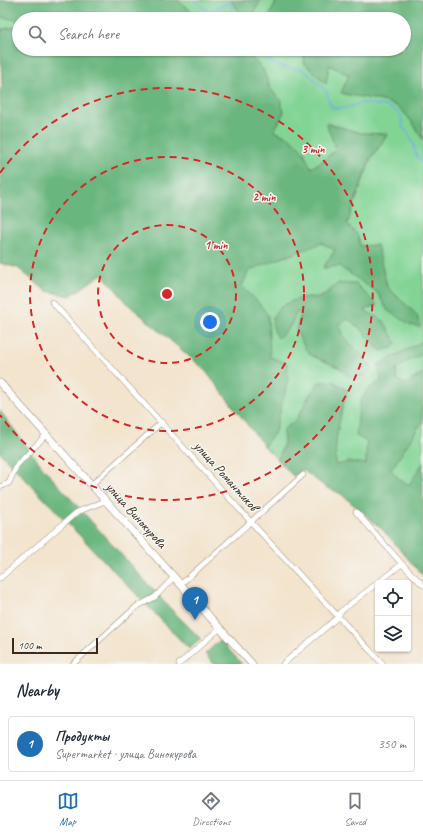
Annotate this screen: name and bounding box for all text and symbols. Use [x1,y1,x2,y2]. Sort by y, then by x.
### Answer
search box [12,12,411,56]
icon: search [26,23,48,45]
text: Search here [58,25,119,44]
text: 3 min [302,141,325,157]
text: 2 min [253,189,276,205]
text: 1 min [205,237,228,253]
centre of rings [160,287,174,301]
your location [200,312,220,332]
street label: улица Романтиков [190,437,264,517]
street label: улица Винокурова [101,478,171,553]
map controls [375,580,411,652]
button: locate [375,580,411,616]
pin: 1 [182,587,208,620]
button: layers [375,616,411,652]
scale bar [12,636,98,655]
text: 100 m [18,638,42,652]
text: Nearby [16,680,59,701]
text: Продукты [55,727,109,746]
text: 1 [27,736,33,752]
text: 350 m [378,736,406,752]
text: Supermarket · улица Винокурова [55,746,196,762]
tab: Map [57,790,79,828]
tab: Directions [192,790,231,828]
tab: Saved [344,790,366,828]

